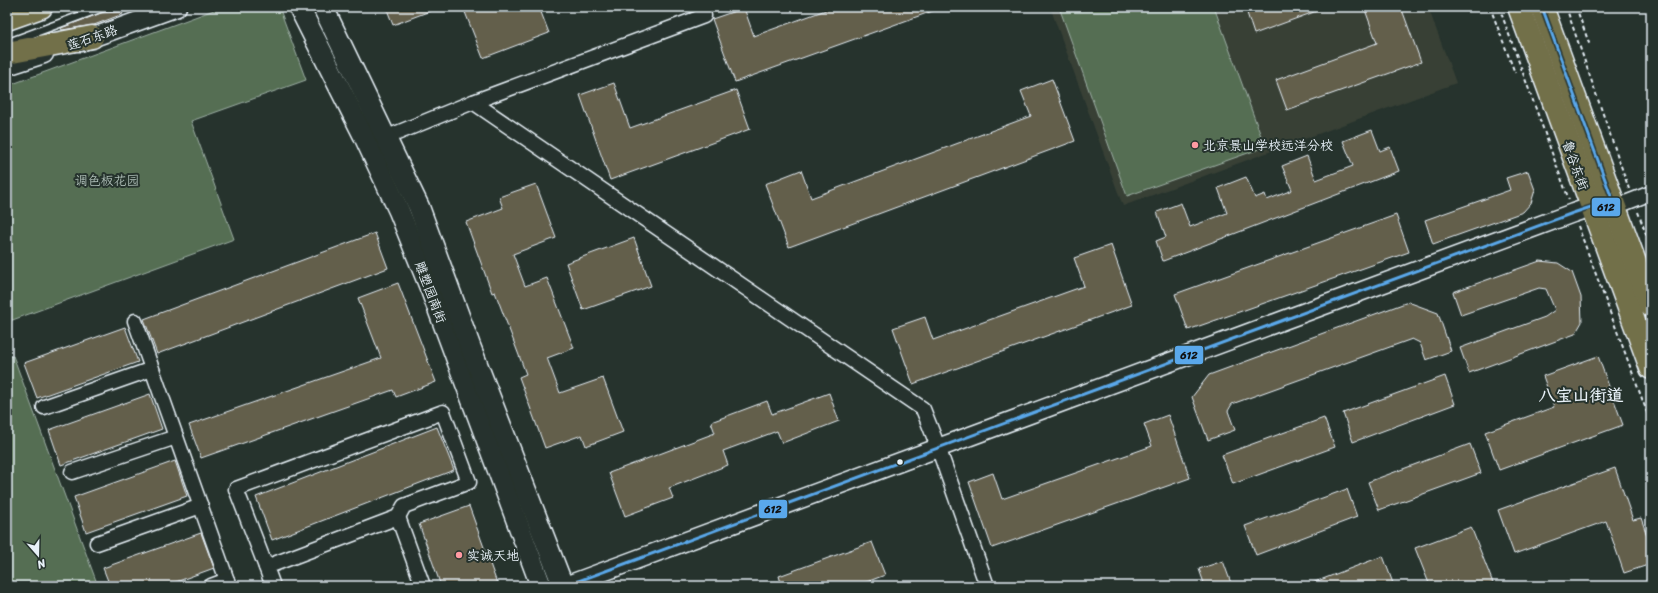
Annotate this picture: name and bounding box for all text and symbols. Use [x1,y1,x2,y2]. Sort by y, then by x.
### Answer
street label: 莲石东路 [64,18,120,57]
place label: 北京景山学校远洋分校 [1203,134,1333,157]
street label: 鲁谷东街 [1556,137,1595,194]
marker: 北京景山学校远洋分校 [1190,140,1200,150]
park label: 调色板花园 [74,169,140,192]
line badge: 612 [1591,197,1621,217]
text: 612 [1596,198,1615,217]
street label: 雕塑园南街 [408,258,453,327]
line badge: 612 [1174,345,1204,365]
text: 612 [1179,346,1198,365]
district label: 八宝山街道 [1539,380,1624,410]
unlabelled marker [895,457,905,467]
line badge: 612 [758,499,788,519]
text: 612 [763,500,782,519]
north arrow [18,535,58,575]
place label: 实诚天地 [467,544,519,567]
marker: 实诚天地 [454,550,464,560]
text: N [34,553,49,574]

